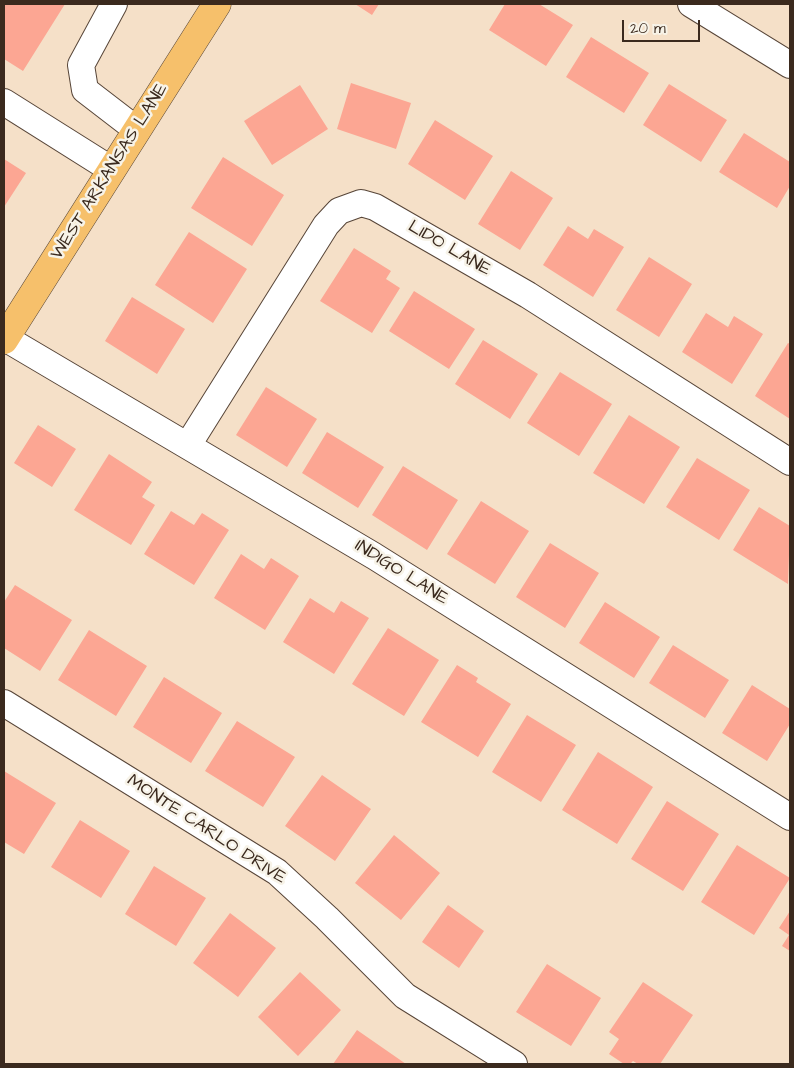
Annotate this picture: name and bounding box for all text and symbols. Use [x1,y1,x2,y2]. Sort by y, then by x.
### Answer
scale bar [624,10,702,42]
text: 20 m [630,18,666,39]
street label: WEST ARKANSAS LANE [47,80,173,264]
street label: LIDO LANE [404,217,494,281]
street label: INDIGO LANE [350,536,452,610]
street label: MONTE CARLO DRIVE [122,770,290,890]

